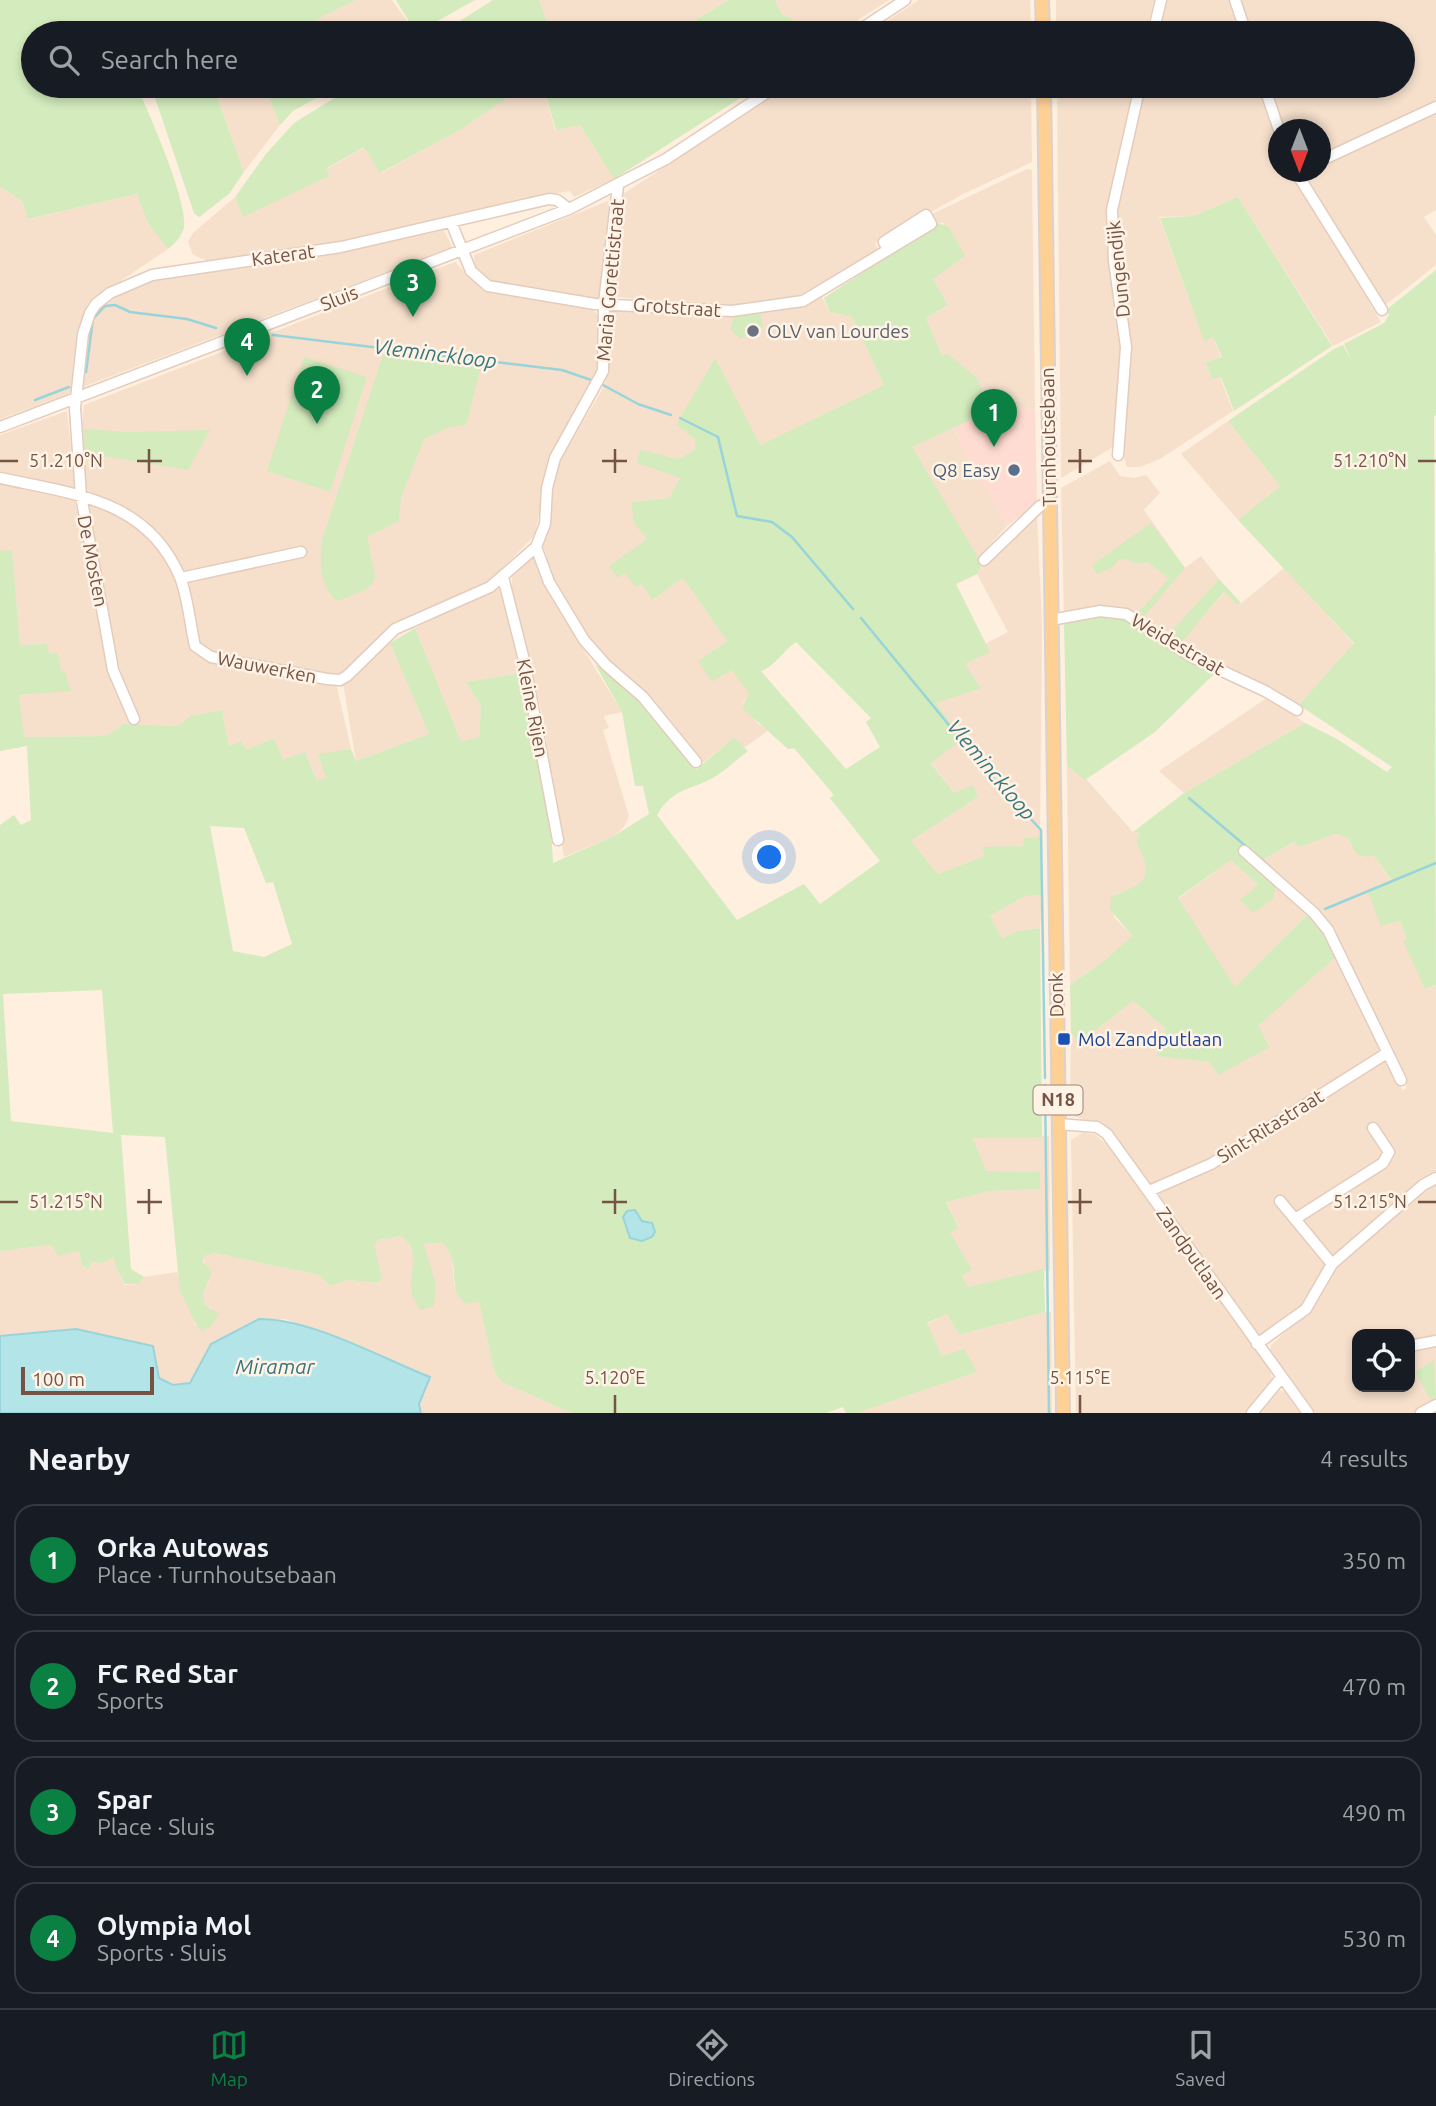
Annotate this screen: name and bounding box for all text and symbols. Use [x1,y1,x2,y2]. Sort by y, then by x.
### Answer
search box [21,21,1415,98]
icon: search [45,41,83,79]
text: Search here [101,45,238,74]
north arrow [1268,119,1331,182]
street label: Maria Gorettistraat [592,197,628,362]
street label: Dungendijk [1102,219,1134,319]
street label: Katerat [250,240,317,270]
pin: 3 [390,259,436,317]
street label: Sluis [317,281,361,315]
street label: Grotstraat [632,293,722,321]
pin: 4 [224,318,270,376]
place label: OLV van Lourdes [767,320,909,342]
marker: OLV van Lourdes [745,323,761,339]
water label: Vleminckloop [372,334,498,372]
pin: 2 [294,366,340,424]
street label: Turnhoutsebaan [1036,367,1060,507]
pin: 1 [971,389,1017,447]
text: 51.210°N [29,450,103,470]
text: 51.210°N [1333,450,1407,470]
place label: Q8 Easy [932,459,1000,481]
marker: Q8 Easy [1006,462,1022,478]
street label: De Mosten [73,513,113,609]
street label: Weidestraat [1128,608,1229,680]
street label: Wauwerken [215,647,319,687]
street label: Kleine Rijen [513,657,553,759]
water label: Vleminckloop [943,714,1041,825]
your location [752,840,786,874]
street label: Donk [1045,972,1067,1018]
place label: Mol Zandputlaan [1078,1028,1222,1050]
marker: Mol Zandputlaan [1056,1031,1072,1047]
street label: Sint-Ritastraat [1213,1084,1328,1168]
road number: N18 [1034,1086,1082,1114]
text: 51.215°N [29,1191,103,1211]
text: 51.215°N [1333,1191,1407,1211]
street label: Zandputlaan [1152,1203,1232,1303]
map controls [1352,1329,1415,1392]
button: locate [1352,1329,1415,1392]
water label: Miramar [235,1354,316,1378]
scale bar [21,1364,154,1396]
text: 5.120°E [585,1367,645,1387]
text: 5.115°E [1050,1367,1110,1387]
text: 100 m [32,1368,85,1390]
text: Nearby [28,1442,130,1476]
text: 4 results [1320,1446,1408,1471]
text: Orka Autowas [97,1533,269,1562]
text: 1 [47,1548,59,1573]
text: 350 m [1342,1548,1406,1573]
text: Place · Turnhoutsebaan [97,1562,337,1587]
text: FC Red Star [97,1659,238,1688]
text: 2 [47,1674,59,1699]
text: 470 m [1342,1674,1406,1699]
text: Sports [97,1688,164,1713]
text: Spar [97,1785,152,1814]
text: 3 [47,1800,59,1825]
text: 490 m [1342,1800,1406,1825]
text: Place · Sluis [97,1814,215,1839]
text: Olympia Mol [97,1911,251,1940]
text: 4 [47,1926,59,1951]
text: 530 m [1342,1926,1406,1951]
text: Sports · Sluis [97,1940,227,1965]
tab: Map [210,2026,248,2090]
tab: Directions [668,2026,755,2090]
tab: Saved [1175,2026,1226,2090]

